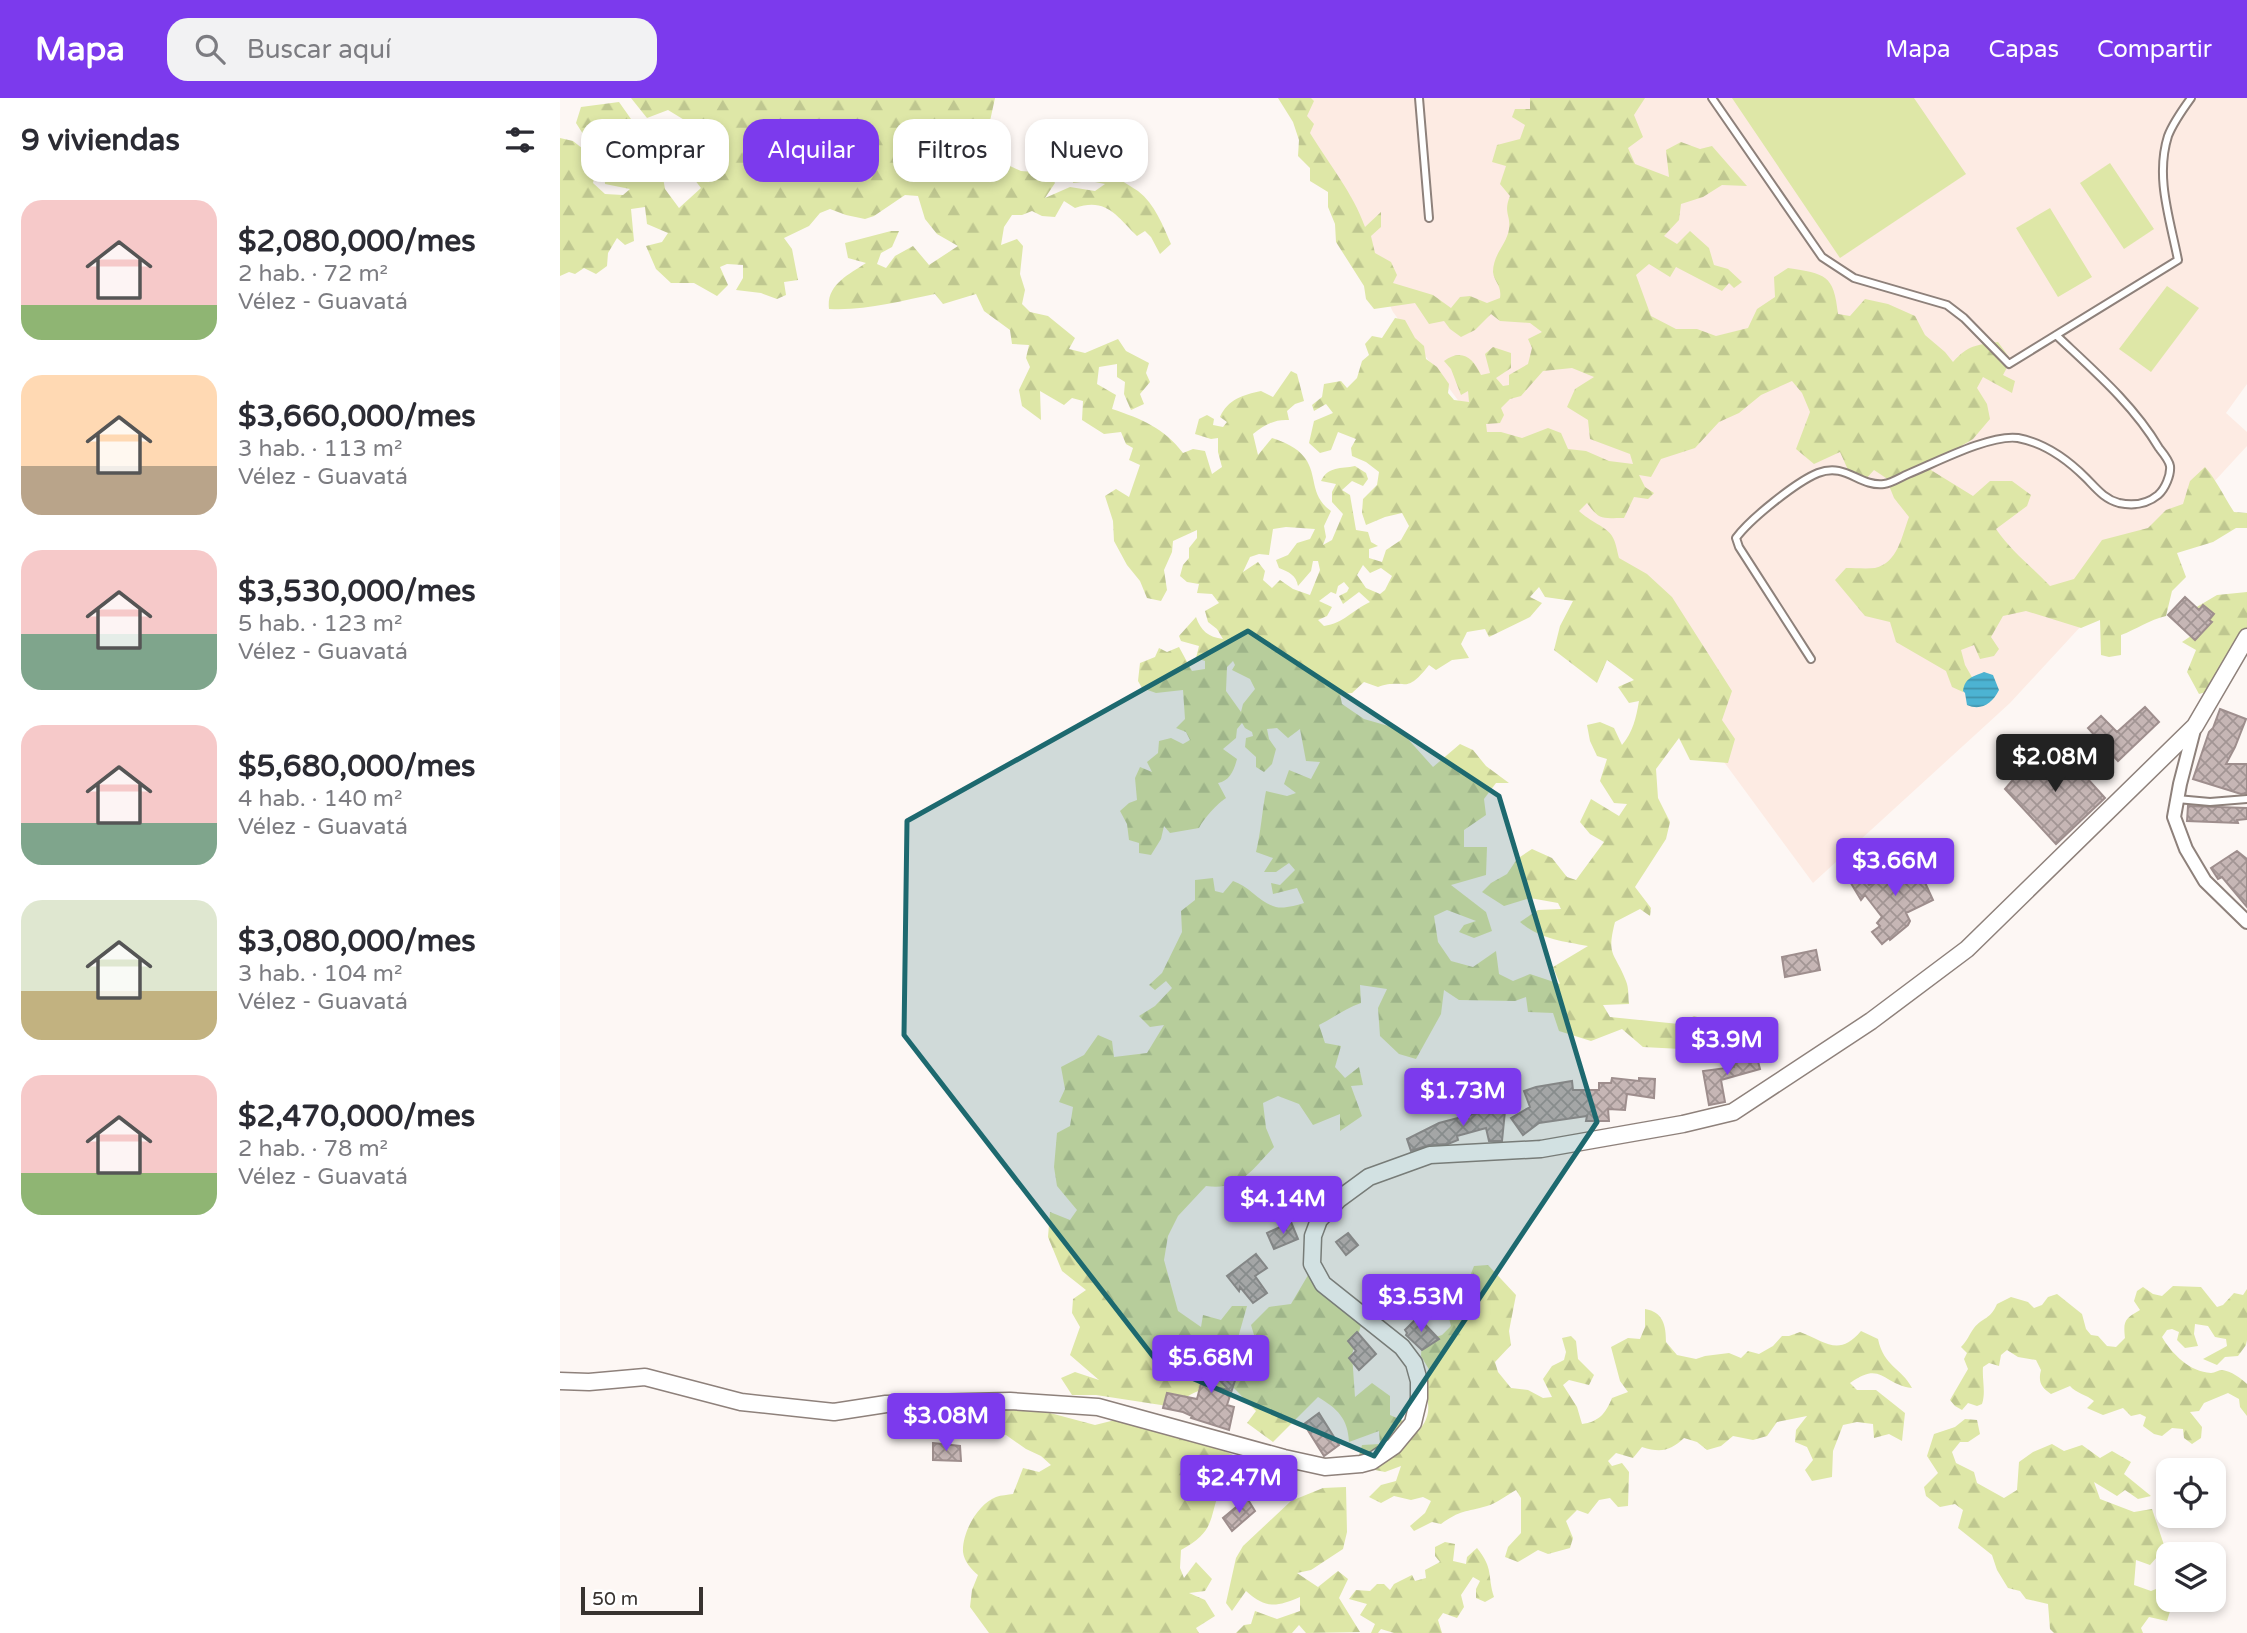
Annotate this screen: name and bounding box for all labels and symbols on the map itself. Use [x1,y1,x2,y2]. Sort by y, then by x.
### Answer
pin: $2.08M [1998,734,2112,794]
pin: $3.66M [1838,838,1952,898]
pin: $3.9M [1678,1018,1776,1077]
pin: $1.73M [1406,1068,1520,1128]
pin: $4.14M [1226,1176,1340,1236]
pin: $3.53M [1364,1274,1478,1334]
pin: $5.68M [1154,1336,1268,1395]
pin: $3.08M [889,1394,1003,1453]
pin: $2.47M [1182,1456,1296,1515]
scale bar [581,1584,704,1616]

